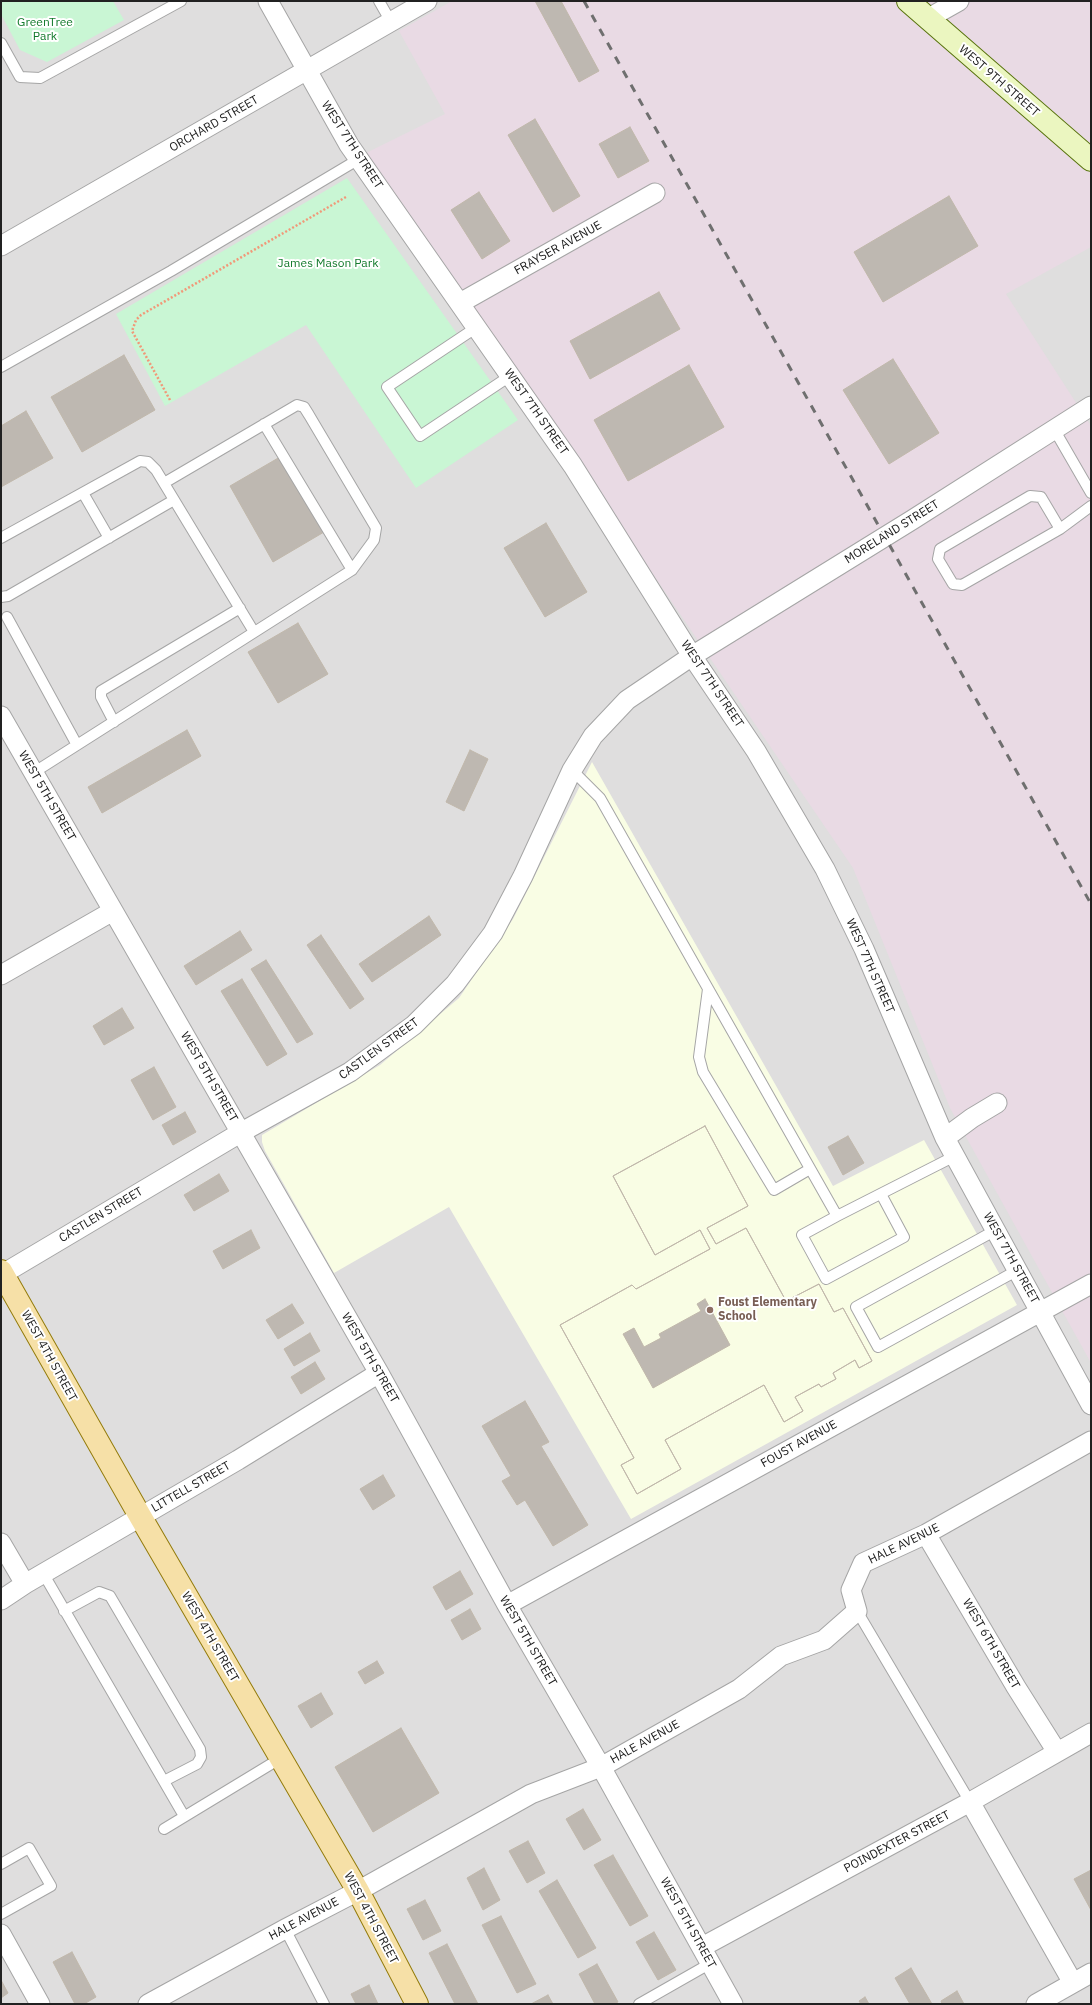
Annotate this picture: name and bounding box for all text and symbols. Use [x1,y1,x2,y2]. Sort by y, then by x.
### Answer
park label: GreenTree Park [17,16,73,44]
street label: WEST 9TH STREET [956,42,1042,120]
street label: ORCHARD STREET [167,93,261,155]
street label: WEST 7TH STREET [318,98,386,192]
street label: FRAYSER AVENUE [512,218,604,278]
park label: James Mason Park [278,257,378,271]
street label: WEST 7TH STREET [501,366,571,458]
street label: MORELAND STREET [842,497,942,567]
street label: WEST 7TH STREET [678,638,746,730]
street label: WEST 5TH STREET [15,748,79,844]
street label: WEST 7TH STREET [843,917,897,1015]
street label: CASTLEN STREET [336,1015,422,1083]
street label: WEST 5TH STREET [177,1029,241,1125]
street label: CASTLEN STREET [56,1184,146,1246]
street label: WEST 7TH STREET [980,1210,1042,1306]
place label: Foust Elementary School [718,1296,817,1324]
marker: Foust Elementary School [705,1305,715,1315]
street label: WEST 4TH STREET [18,1308,80,1404]
street label: WEST 5TH STREET [338,1310,402,1406]
street label: FOUST AVENUE [758,1417,840,1471]
street label: LITTELL STREET [149,1459,233,1515]
street label: HALE AVENUE [866,1521,942,1567]
street label: WEST 4TH STREET [178,1589,242,1685]
street label: WEST 5TH STREET [496,1593,560,1689]
street label: WEST 6TH STREET [959,1596,1023,1692]
street label: HALE AVENUE [608,1717,682,1767]
street label: POINDEXTER STREET [842,1808,952,1876]
street label: WEST 4TH STREET [341,1870,401,1966]
street label: WEST 5TH STREET [657,1875,719,1971]
street label: HALE AVENUE [267,1895,341,1943]

